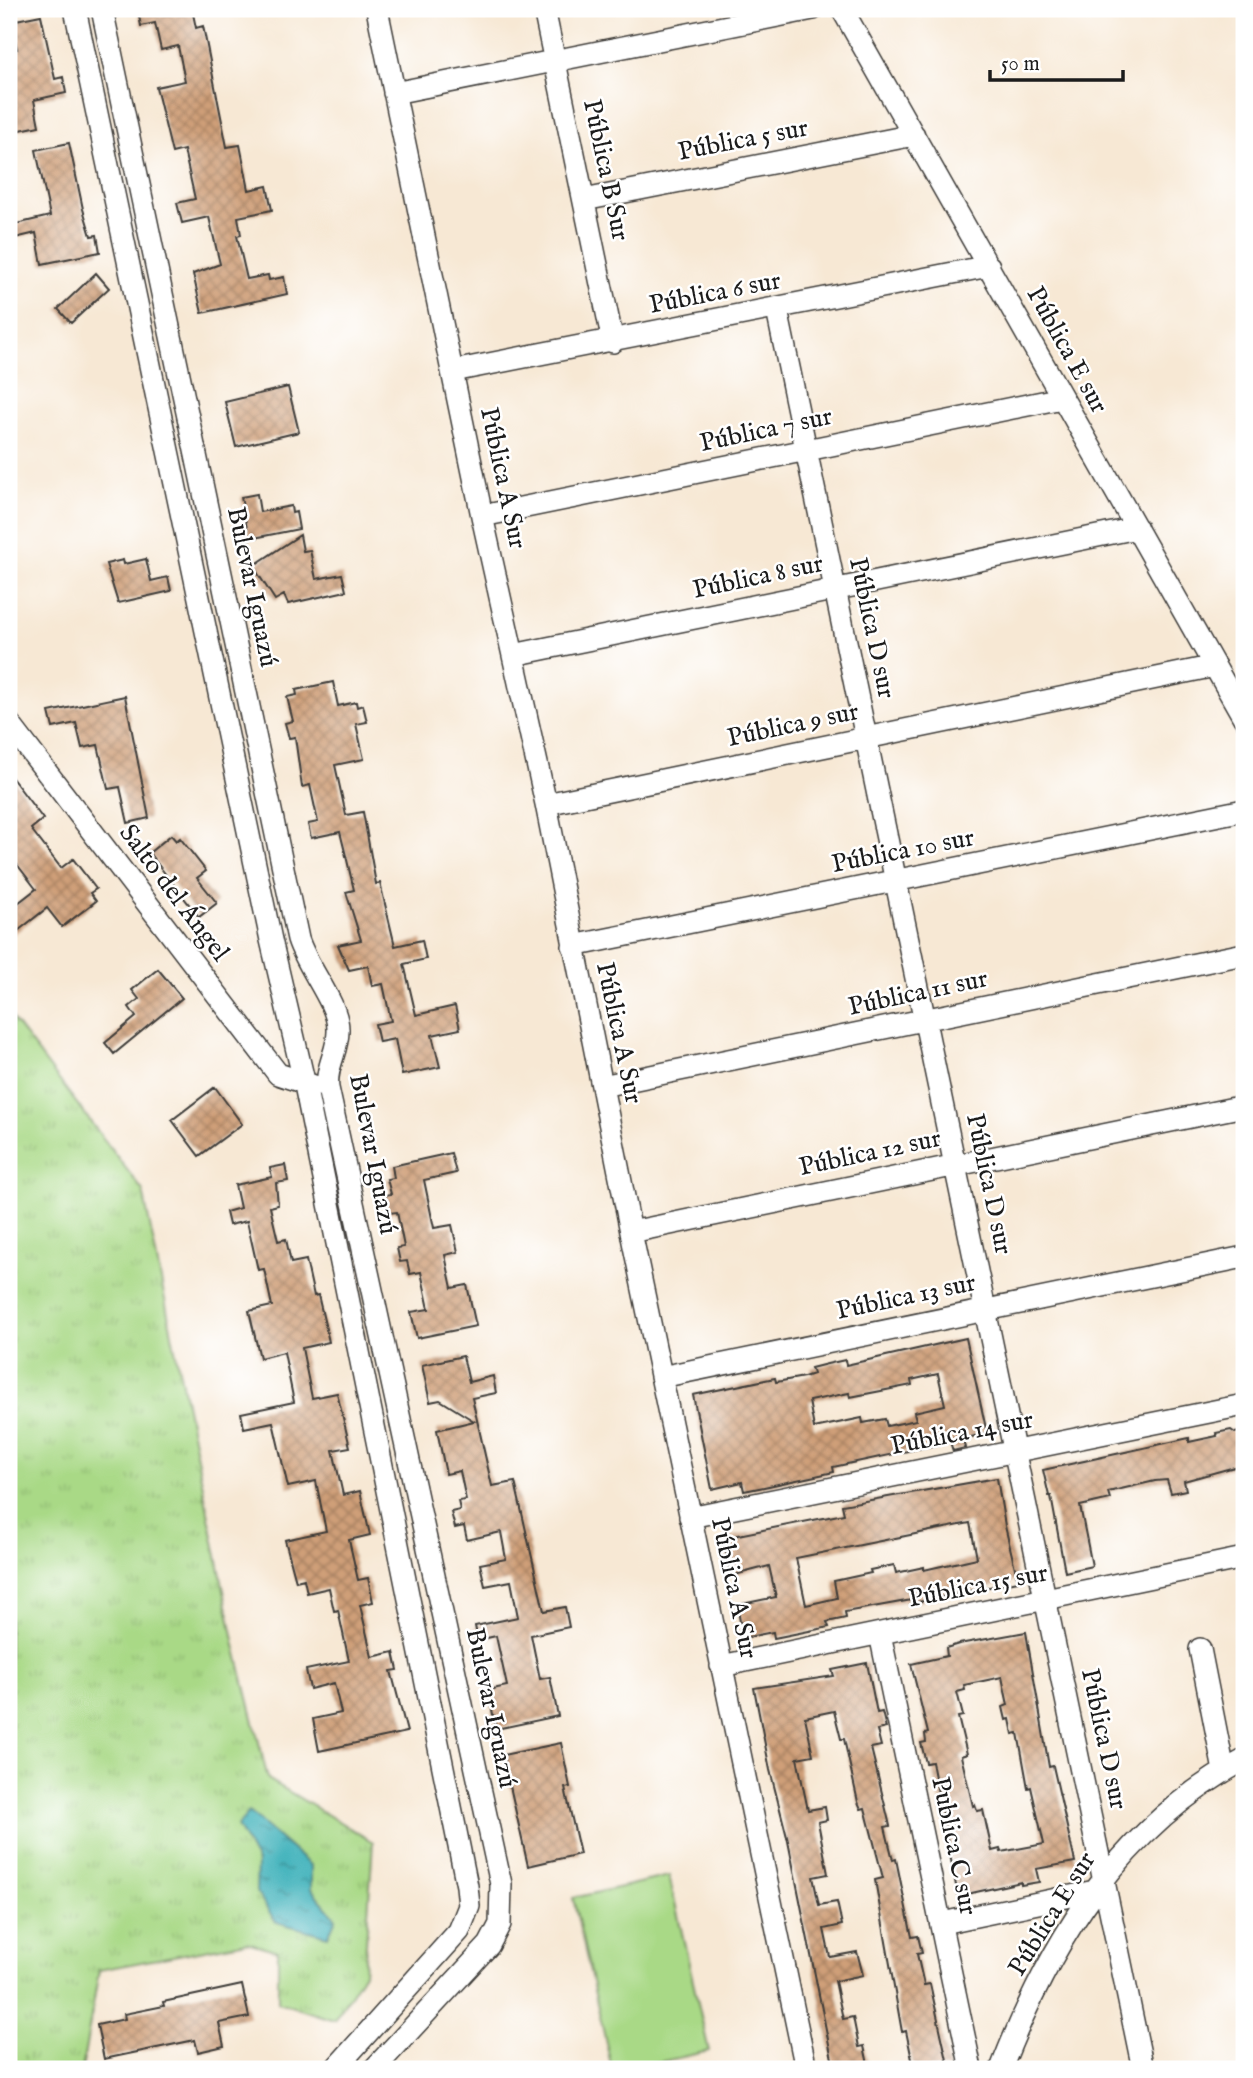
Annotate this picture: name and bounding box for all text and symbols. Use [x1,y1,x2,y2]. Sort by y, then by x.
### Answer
scale bar [990,38,1124,82]
text: 50 m [1001,51,1040,78]
street label: Pública B Sur [575,96,637,244]
street label: Pública 5 sur [675,111,811,169]
street label: Pública 6 sur [646,264,784,322]
street label: Pública E sur [1019,281,1116,420]
street label: Pública 7 sur [697,400,836,460]
street label: Pública A Sur [472,404,534,552]
street label: Bulevar Iguazú [219,504,285,670]
street label: Pública 8 sur [690,547,827,607]
street label: Pública D sur [841,555,903,702]
street label: Pública 9 sur [724,695,862,755]
street label: Salto del Ángel [112,818,237,969]
street label: Pública 10 sur [829,821,978,881]
street label: Pública A Sur [588,959,650,1107]
street label: Pública 11 sur [845,962,991,1024]
street label: Bulevar Iguazú [341,1071,405,1237]
street label: Pública D sur [958,1111,1020,1258]
street label: Pública 12 sur [796,1122,944,1184]
street label: Pública 13 sur [833,1266,979,1328]
street label: Pública 14 sur [888,1403,1037,1463]
street label: Pública A Sur [703,1514,765,1662]
street label: Pública 15 sur [906,1556,1051,1616]
street label: Bulevar Iguazú [458,1625,524,1791]
street label: Pública D sur [1073,1666,1135,1813]
street label: Publica C sur [923,1774,985,1919]
street label: Pública E sur [1001,1845,1103,1982]

